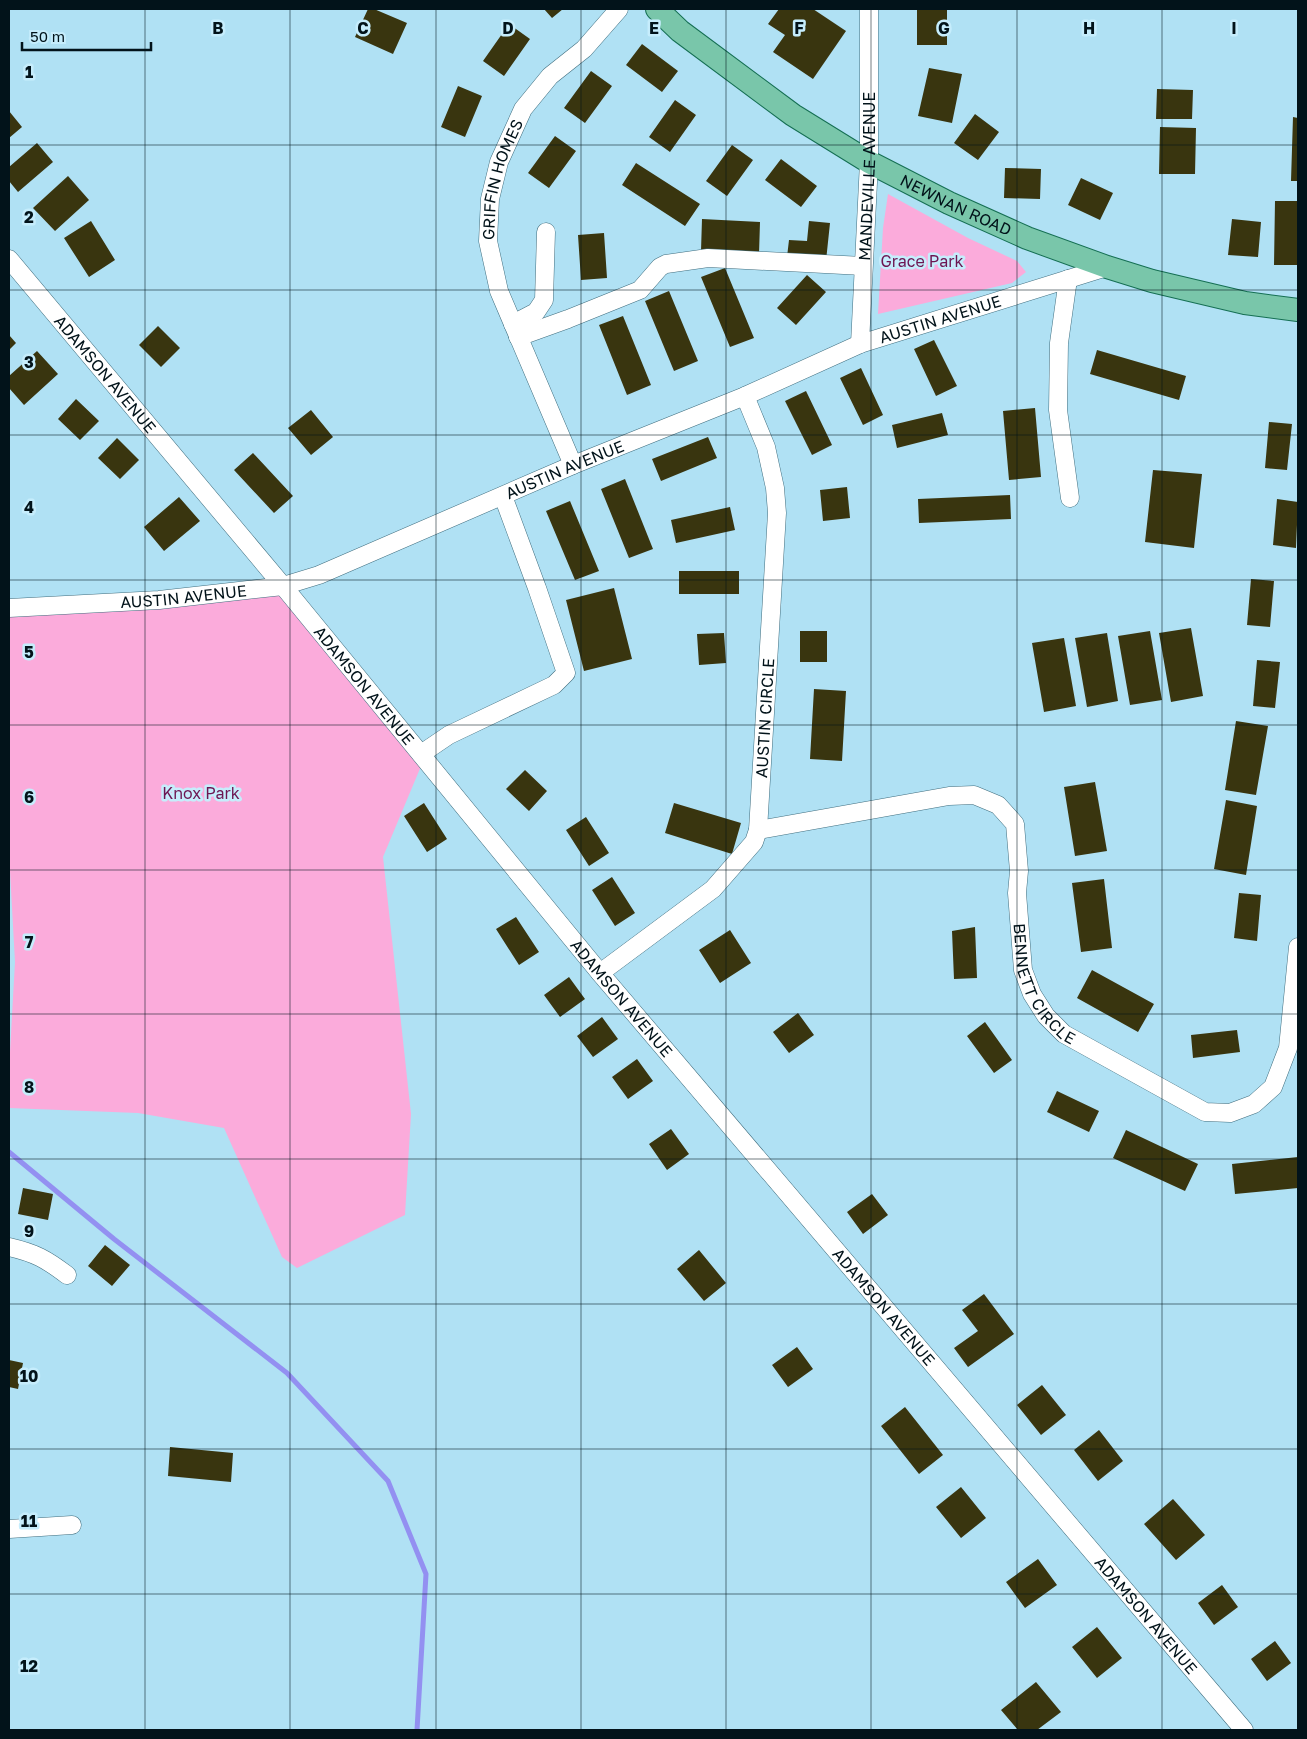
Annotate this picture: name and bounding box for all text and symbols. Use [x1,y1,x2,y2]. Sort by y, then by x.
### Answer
text: B [212,18,224,38]
text: C [357,18,369,38]
text: D [502,18,514,38]
text: E [649,18,659,38]
text: F [794,18,804,38]
text: G [938,18,950,38]
text: H [1083,18,1095,38]
text: I [1231,18,1237,38]
scale bar [22,20,151,52]
text: 50 m [30,27,65,45]
text: 1 [25,62,33,82]
street label: MANDEVILLE AVENUE [854,92,879,261]
street label: GRIFFIN HOMES [478,116,527,240]
street label: NEWNAN ROAD [897,170,1015,240]
text: 2 [24,207,34,227]
park label: Grace Park [880,251,964,271]
street label: AUSTIN AVENUE [877,291,1004,347]
street label: ADAMSON AVENUE [50,311,160,437]
text: 3 [24,352,34,372]
street label: AUSTIN AVENUE [502,436,627,503]
text: 4 [24,497,34,517]
street label: AUSTIN AVENUE [120,580,248,612]
street label: ADAMSON AVENUE [310,622,419,749]
text: 5 [24,642,34,662]
street label: AUSTIN CIRCLE [751,658,778,778]
park label: Knox Park [162,783,240,803]
text: 6 [24,787,34,807]
street label: BENNETT CIRCLE [1009,922,1079,1048]
text: 7 [25,932,34,952]
street label: ADAMSON AVENUE [566,935,677,1061]
text: 8 [24,1077,34,1097]
text: 9 [24,1221,34,1241]
street label: ADAMSON AVENUE [828,1244,939,1369]
text: 10 [20,1366,38,1386]
text: 11 [21,1511,37,1531]
street label: ADAMSON AVENUE [1091,1552,1202,1678]
text: 12 [20,1656,38,1676]

